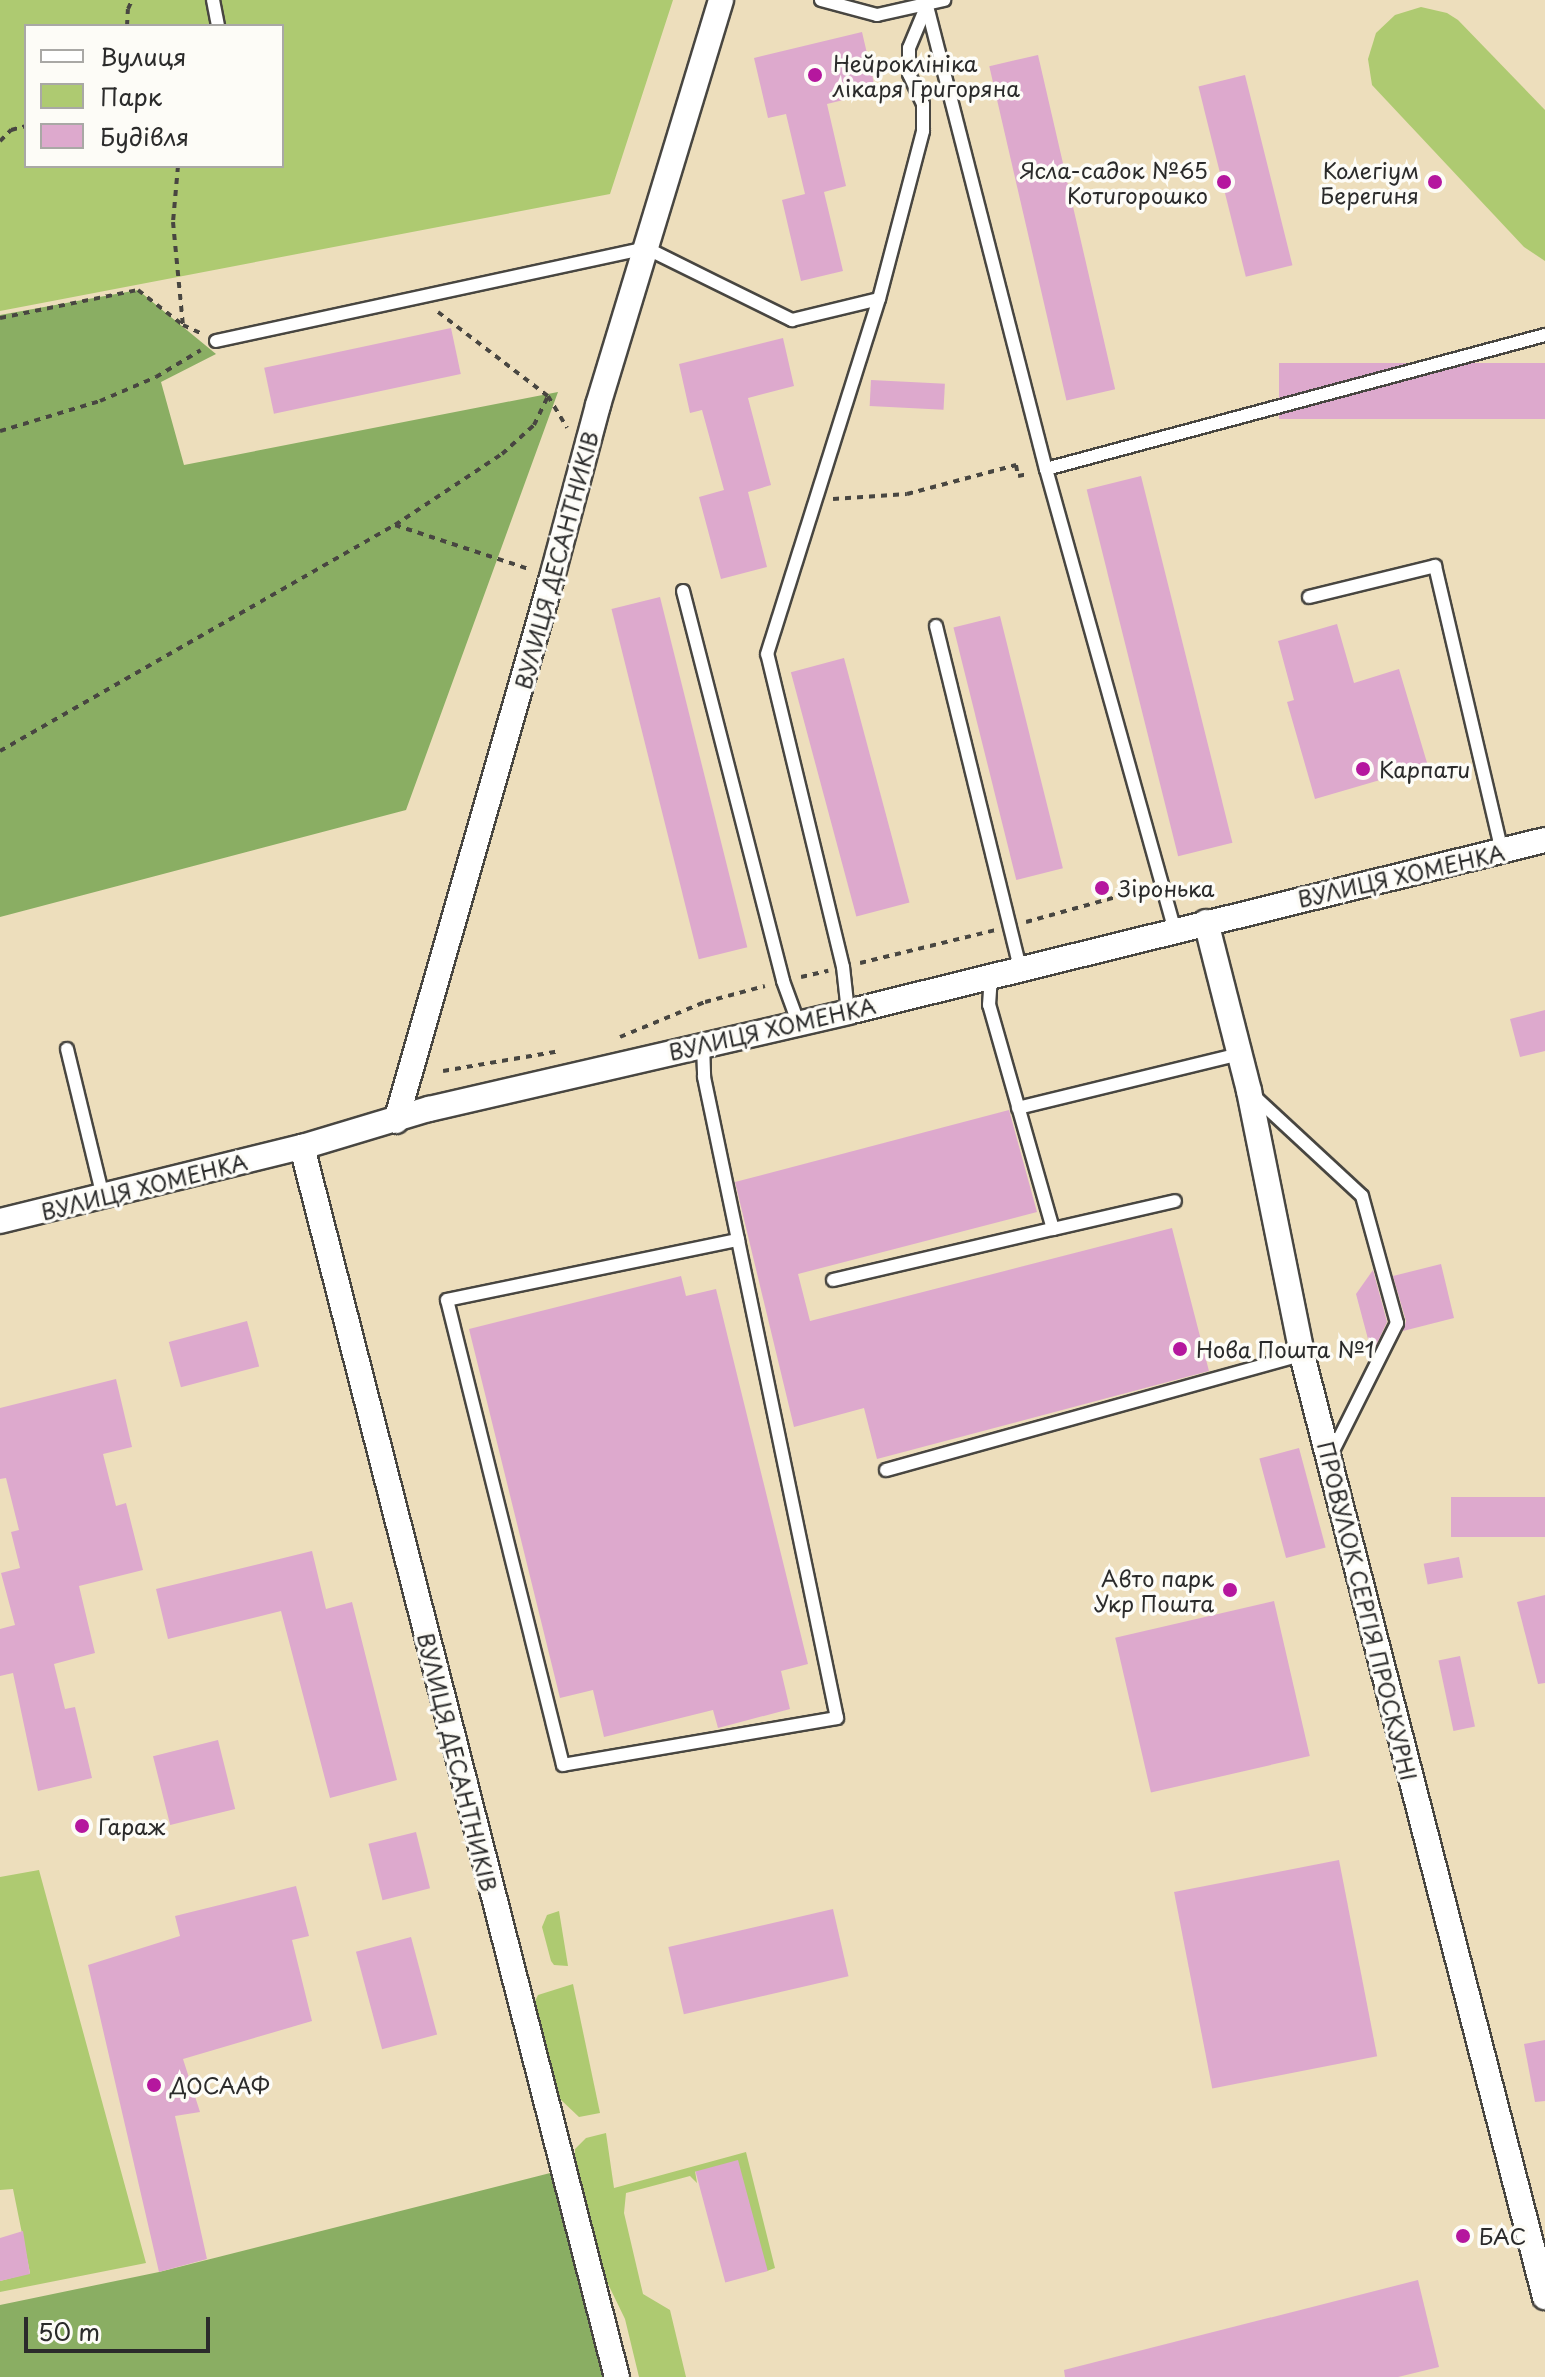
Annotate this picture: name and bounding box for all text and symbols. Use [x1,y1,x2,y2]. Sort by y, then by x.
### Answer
legend [24,24,284,168]
text: Вулиця [100,38,186,74]
place label: Нейроклініка лікаря Григоряна [833,49,1019,100]
marker: Нейроклініка лікаря Григоряна [804,64,826,86]
text: Парк [100,78,162,114]
text: Будівля [100,118,189,154]
place label: Ясла-садок №65 Котигорошко [1020,156,1208,208]
place label: Колегіум Берегиня [1320,156,1419,208]
marker: Ясла-садок №65 Котигорошко [1215,173,1233,191]
marker: Колегіум Берегиня [1426,173,1444,191]
street label: ВУЛИЦЯ ДЕСАНТНИКІВ [509,428,603,692]
place label: Карпати [1379,756,1471,782]
marker: Карпати [1354,760,1372,778]
street label: ВУЛИЦЯ ХОМЕНКА [1294,838,1508,912]
place label: Зіронька [1118,875,1214,901]
marker: Зіронька [1093,879,1111,897]
street label: ВУЛИЦЯ ХОМЕНКА [665,991,879,1065]
street label: ВУЛИЦЯ ХОМЕНКА [37,1147,251,1225]
place label: Нова Пошта №1 [1196,1336,1376,1362]
marker: Нова Пошта №1 [1171,1340,1189,1358]
street label: ПРОВУЛОК СЕРГІЯ ПРОСКУРНІ [1313,1439,1423,1783]
place label: Авто парк Укр Пошта [1092,1564,1214,1616]
marker: Авто парк Укр Пошта [1221,1581,1239,1599]
street label: ВУЛИЦЯ ДЕСАНТНИКІВ [413,1629,503,1895]
place label: Гараж [98,1813,165,1839]
marker: Гараж [73,1817,91,1835]
place label: ДОСААФ [170,2072,270,2098]
marker: ДОСААФ [145,2076,163,2094]
place label: БАС [1479,2223,1527,2249]
marker: БАС [1454,2227,1472,2245]
scale bar [28,2301,214,2351]
text: 50 m [38,2313,100,2349]

